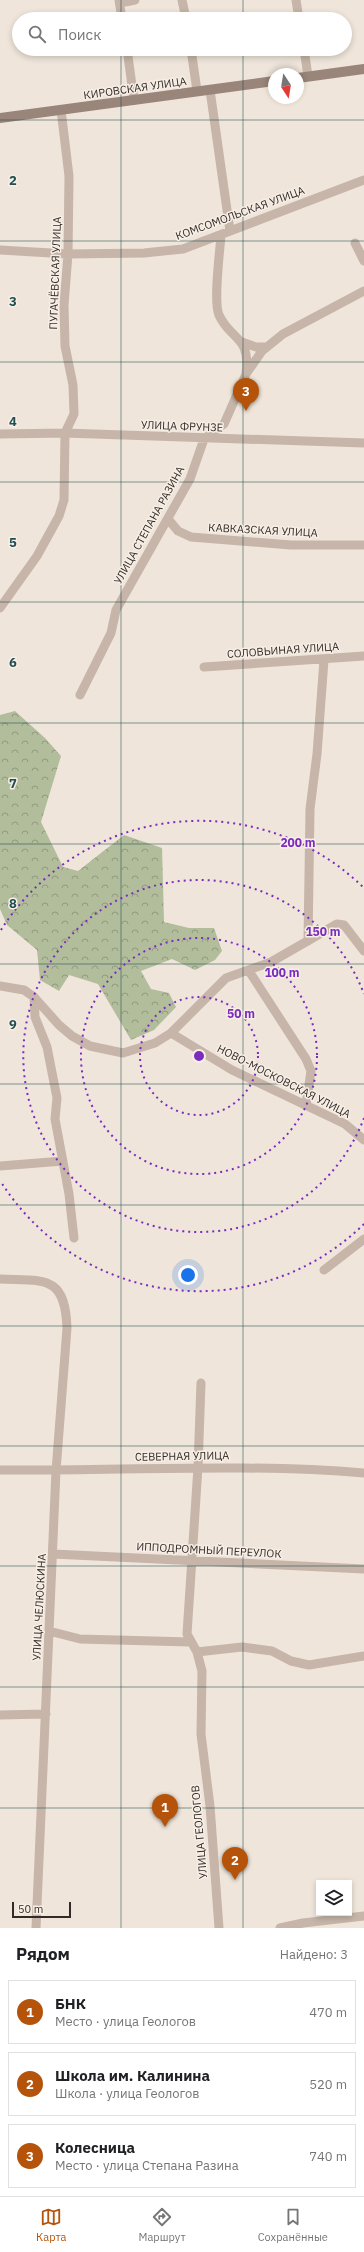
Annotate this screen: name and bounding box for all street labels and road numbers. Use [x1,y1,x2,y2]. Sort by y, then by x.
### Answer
street label: КИРОВСКАЯ УЛИЦА [83,74,187,102]
street label: КОМСОМОЛЬСКАЯ УЛИЦА [174,183,306,243]
street label: ПУГАЧЁВСКАЯ УЛИЦА [46,216,64,330]
street label: УЛИЦА ФРУНЗЕ [141,418,223,434]
street label: УЛИЦА СТЕПАНА РАЗИНА [111,464,187,586]
street label: КАВКАЗСКАЯ УЛИЦА [208,520,318,540]
street label: СОЛОВЬИНАЯ УЛИЦА [227,639,339,661]
street label: НОВО-МОСКОВСКАЯ УЛИЦА [215,1041,353,1121]
street label: СЕВЕРНАЯ УЛИЦА [135,1448,229,1464]
street label: ИППОДРОМНЫЙ ПЕРЕУЛОК [136,1539,282,1561]
street label: УЛИЦА ЧЕЛЮСКИНА [29,1553,49,1661]
street label: УЛИЦА ГЕОЛОГОВ [188,1785,210,1879]

